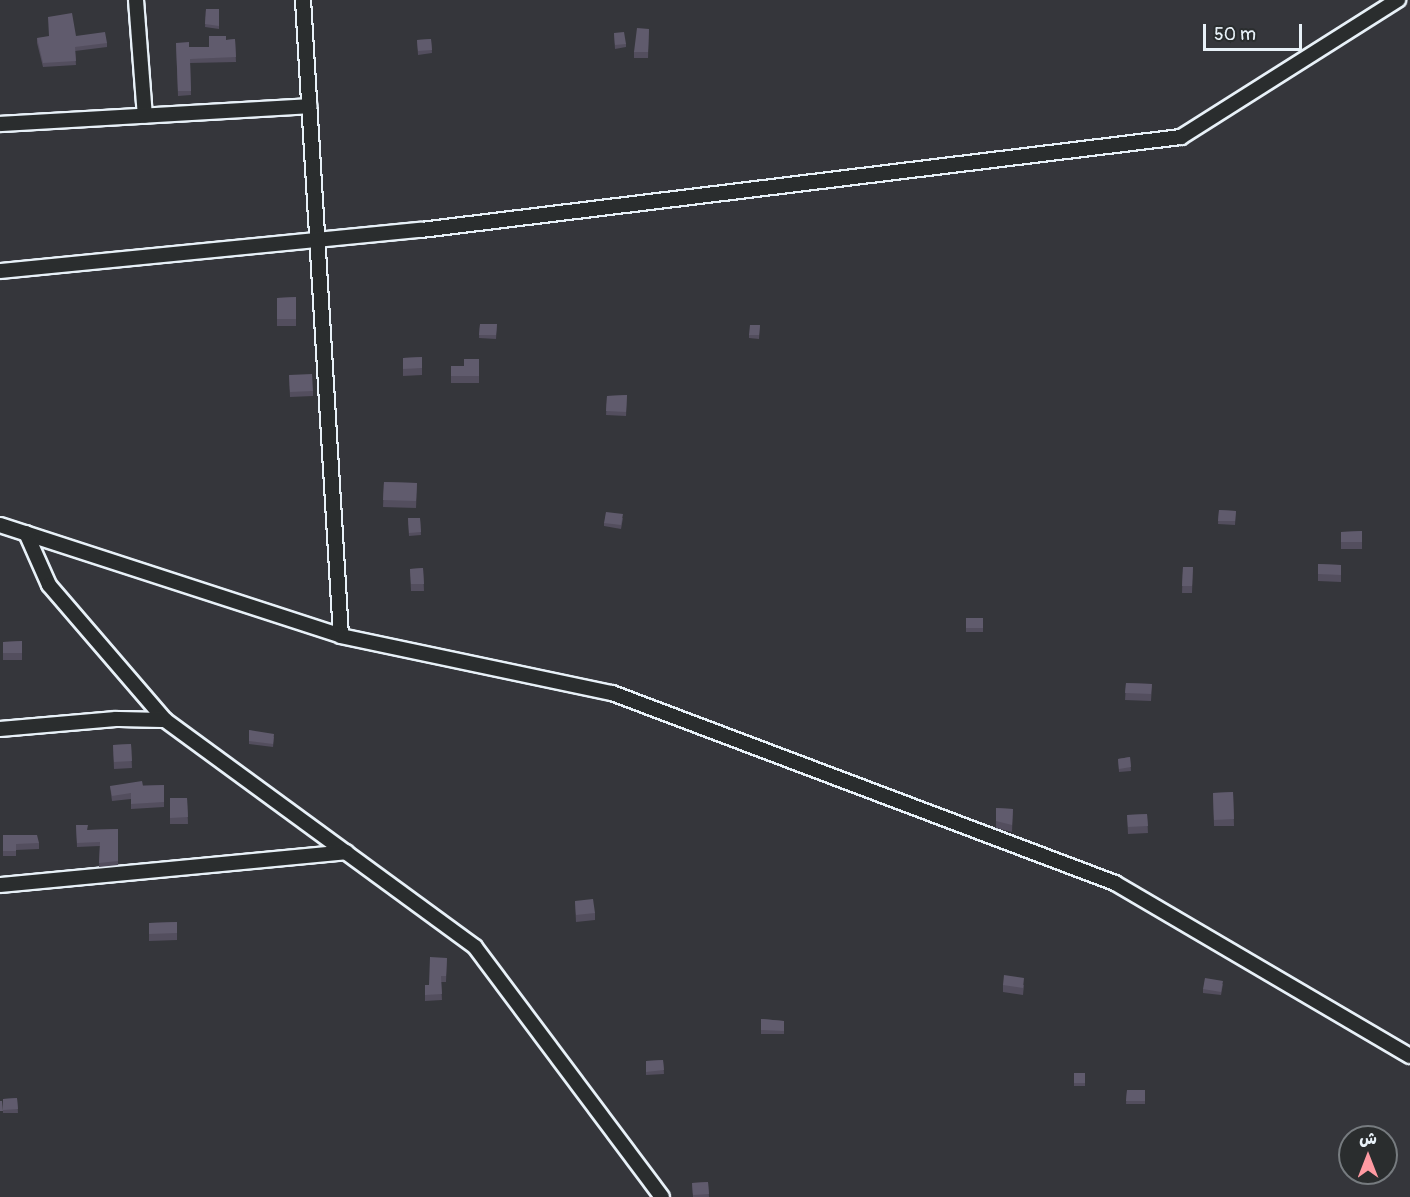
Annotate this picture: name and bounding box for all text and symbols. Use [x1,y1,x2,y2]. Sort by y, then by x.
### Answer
scale bar [1206,12,1305,50]
text: 50 m [1214,23,1256,46]
north arrow [1338,1125,1398,1185]
text: ش [1359,1129,1377,1149]

